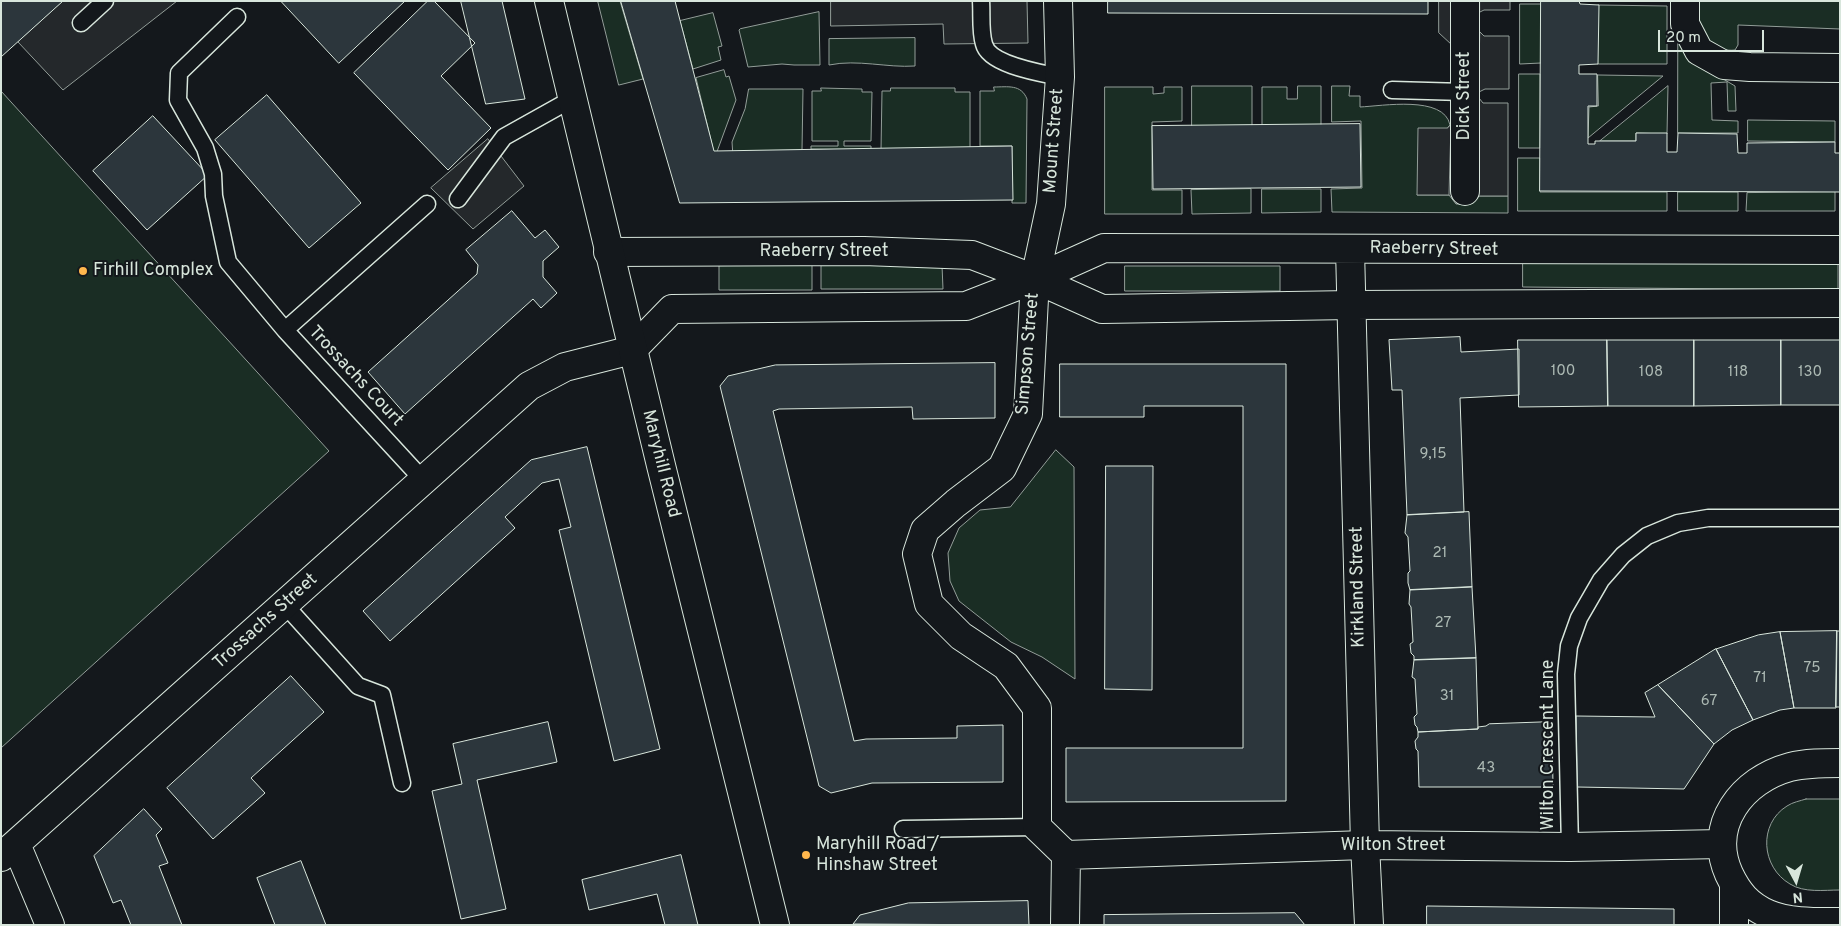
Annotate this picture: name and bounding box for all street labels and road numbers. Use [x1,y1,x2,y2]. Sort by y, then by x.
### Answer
street label: Dick Street [1454,51,1476,141]
street label: Mount Street [1041,88,1069,194]
street label: Raeberry Street [1369,238,1499,262]
street label: Raeberry Street [760,241,888,263]
street label: Simpson Street [1013,292,1045,416]
street label: Trossachs Court [303,322,407,432]
street label: Maryhill Road [636,408,684,520]
street label: Kirkland Street [1347,526,1371,648]
street label: Trossachs Street [209,569,323,675]
street label: Wilton Crescent Lane [1538,659,1560,831]
street label: Wilton Street [1341,835,1445,857]

